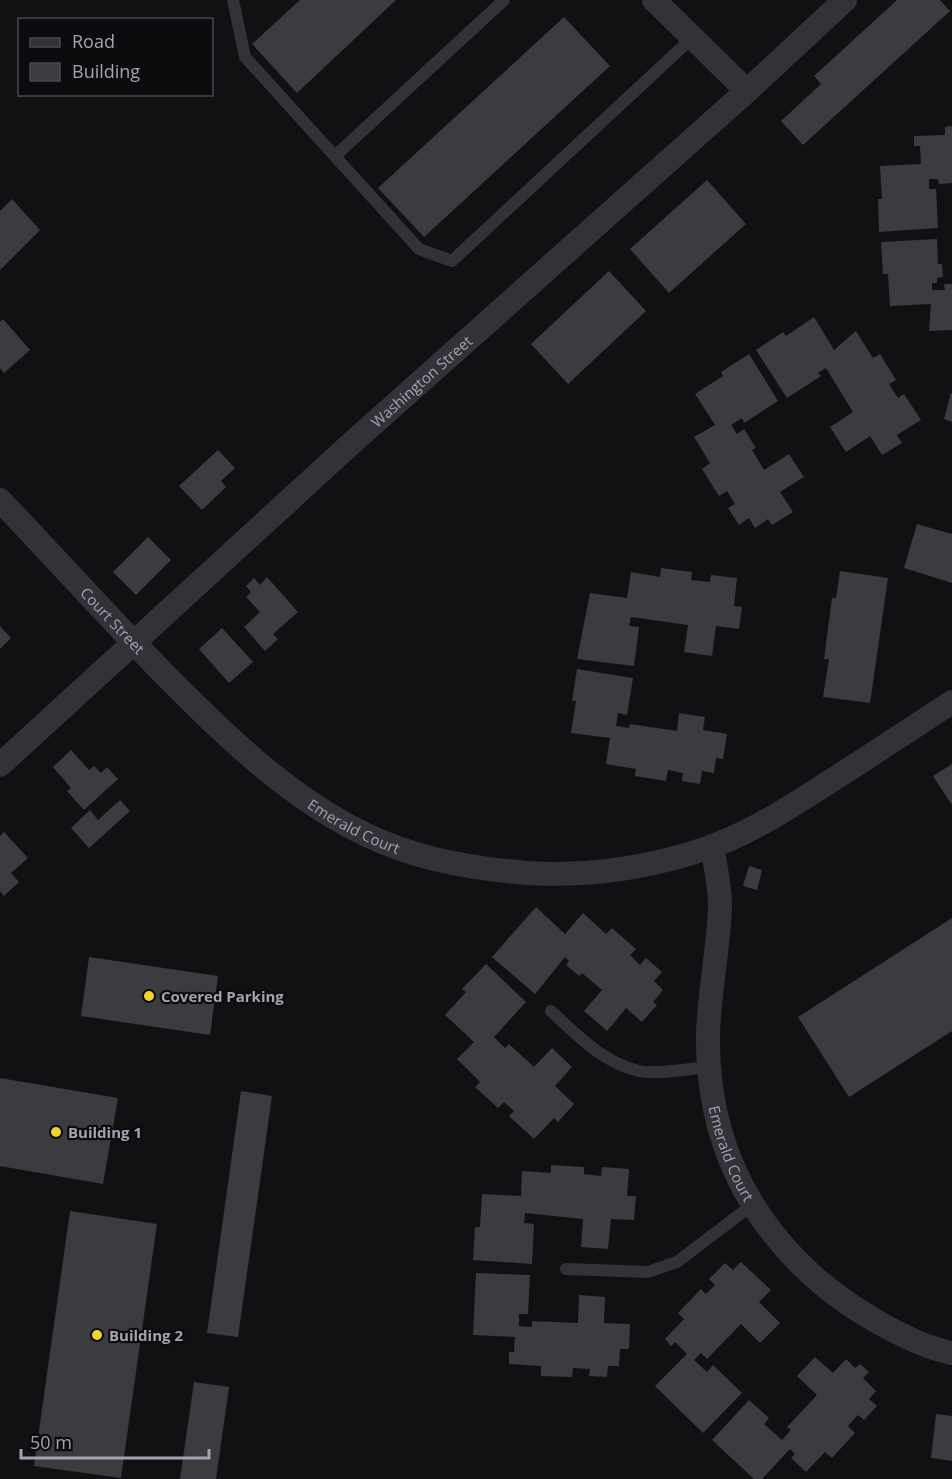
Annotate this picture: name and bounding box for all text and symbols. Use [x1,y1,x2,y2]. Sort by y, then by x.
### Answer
legend [18,18,213,96]
text: Road [72,29,115,53]
text: Building [72,59,140,83]
street label: Washington Street [366,331,476,431]
street label: Court Street [76,583,149,658]
street label: Emerald Court [304,794,403,858]
place label: Covered Parking [161,986,284,1006]
marker: Covered Parking [142,989,156,1003]
street label: Emerald Court [704,1104,759,1205]
place label: Building 1 [68,1122,142,1142]
marker: Building 1 [49,1125,63,1139]
place label: Building 2 [109,1325,183,1345]
marker: Building 2 [90,1328,104,1342]
scale bar [21,1422,208,1460]
text: 50 m [30,1430,72,1454]

